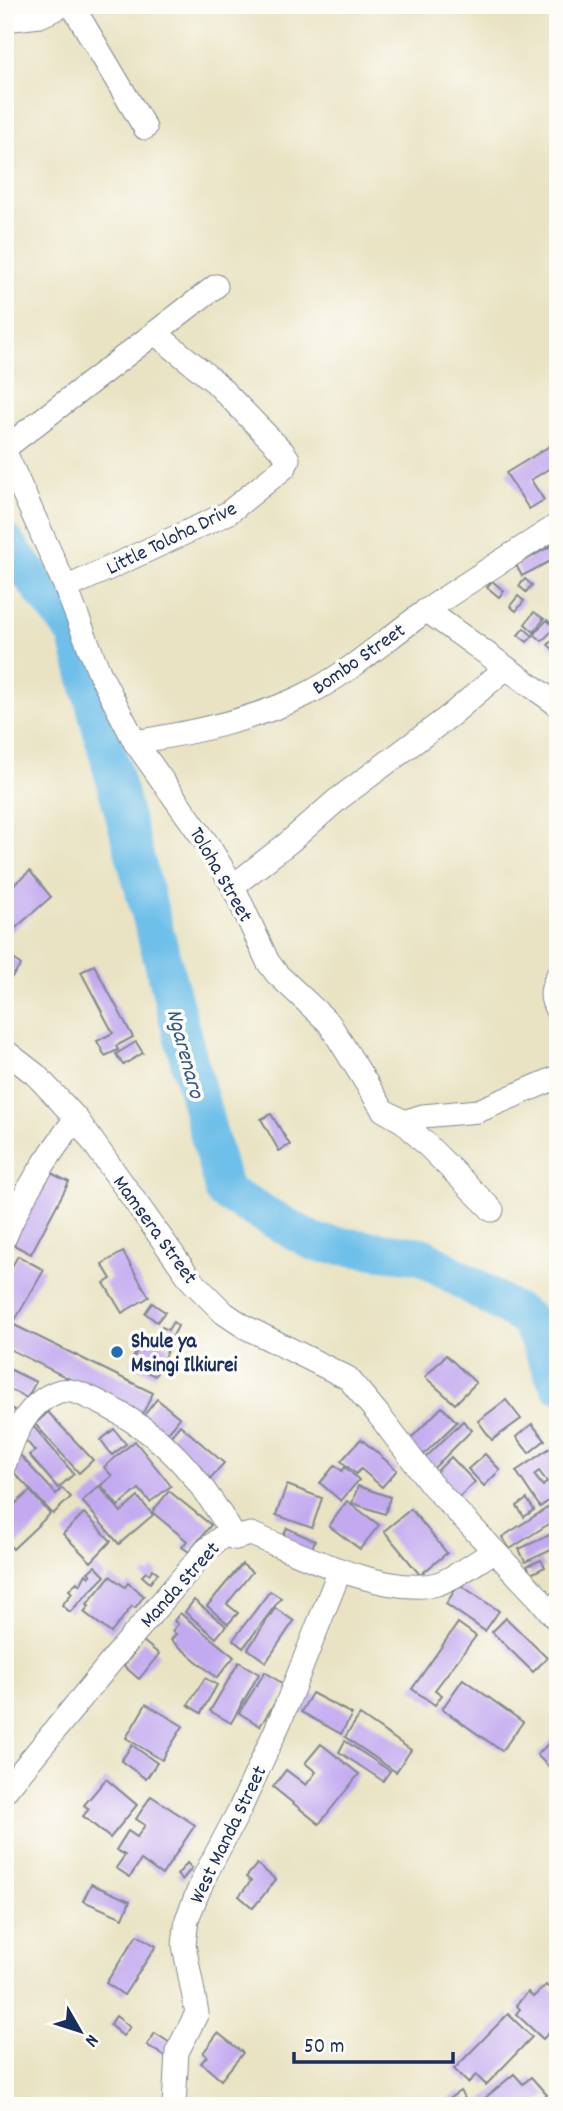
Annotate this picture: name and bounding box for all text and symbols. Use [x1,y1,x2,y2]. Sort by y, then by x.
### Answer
street label: Little Toloha Drive [102,495,243,584]
street label: Bombo Street [307,617,413,704]
street label: Toloha Street [180,822,259,929]
water label: Ngarenaro [156,1006,212,1104]
street label: Mamsera Street [104,1170,204,1292]
place label: Shule ya Msingi Ilkiurei [131,1328,238,1382]
marker: Shule ya Msingi Ilkiurei [109,1344,125,1360]
street label: Manda Street [134,1536,228,1636]
street label: West Manda Street [183,1761,276,1909]
north arrow [46,1996,116,2066]
scale bar [294,2020,453,2064]
text: N [77,2027,104,2052]
text: 50 m [304,2033,344,2063]

